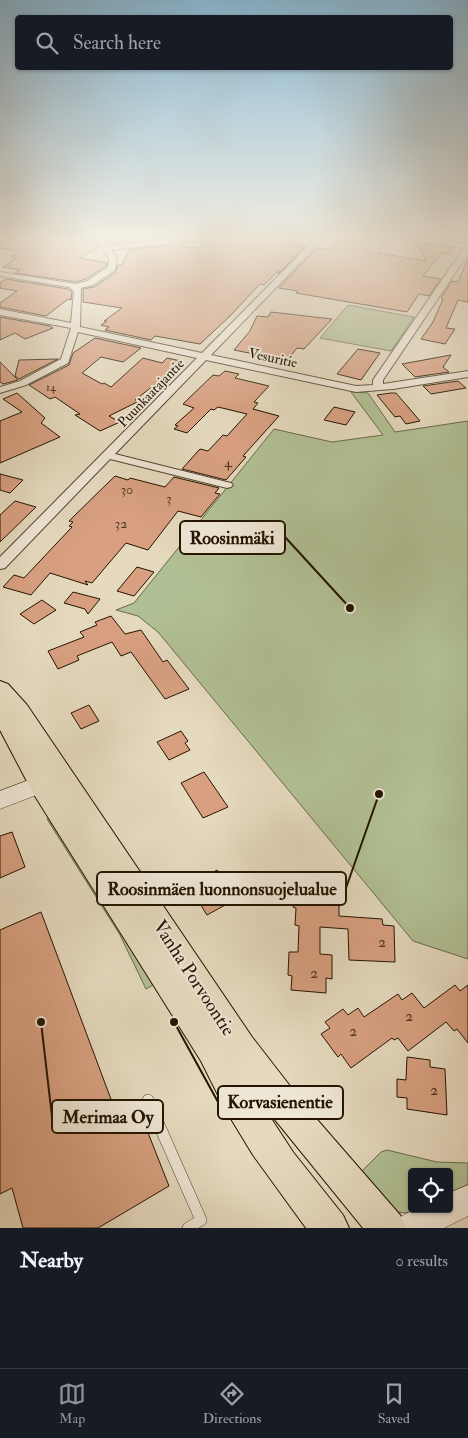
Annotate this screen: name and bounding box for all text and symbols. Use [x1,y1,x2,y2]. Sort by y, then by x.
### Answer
search box [15,15,453,70]
icon: search [33,29,61,57]
text: Search here [73,31,161,55]
street label: Vesuritie [247,345,299,371]
street label: Puunkaatajantie [114,355,188,431]
house number: 14 [46,381,57,394]
house number: 4 [224,454,233,471]
house number: 30 [121,481,133,498]
house number: 3 [166,490,172,507]
house number: 32 [115,515,127,532]
callout: Roosinmäki [180,521,285,554]
text: Roosinmäki [189,527,275,550]
callout: Roosinmäen luonnonsuojelualue [97,872,346,905]
text: Roosinmäen luonnonsuojelualue [107,878,337,901]
street label: Vanha Porvoontie [148,916,240,1040]
house number: 2 [378,932,386,952]
house number: 2 [310,963,318,983]
house number: 2 [405,1006,413,1026]
house number: 2 [349,1021,357,1041]
house number: 2 [430,1080,438,1100]
callout: Korvasienentie [218,1086,343,1119]
text: Korvasienentie [227,1091,333,1114]
callout: Merimaa Oy [52,1100,163,1133]
text: Merimaa Oy [61,1106,155,1129]
map controls [408,1168,453,1213]
button: locate [408,1168,453,1213]
text: Nearby [20,1247,83,1274]
text: 0 results [395,1251,448,1271]
tab: Map [58,1380,86,1427]
tab: Directions [203,1380,261,1427]
tab: Saved [378,1380,410,1427]

